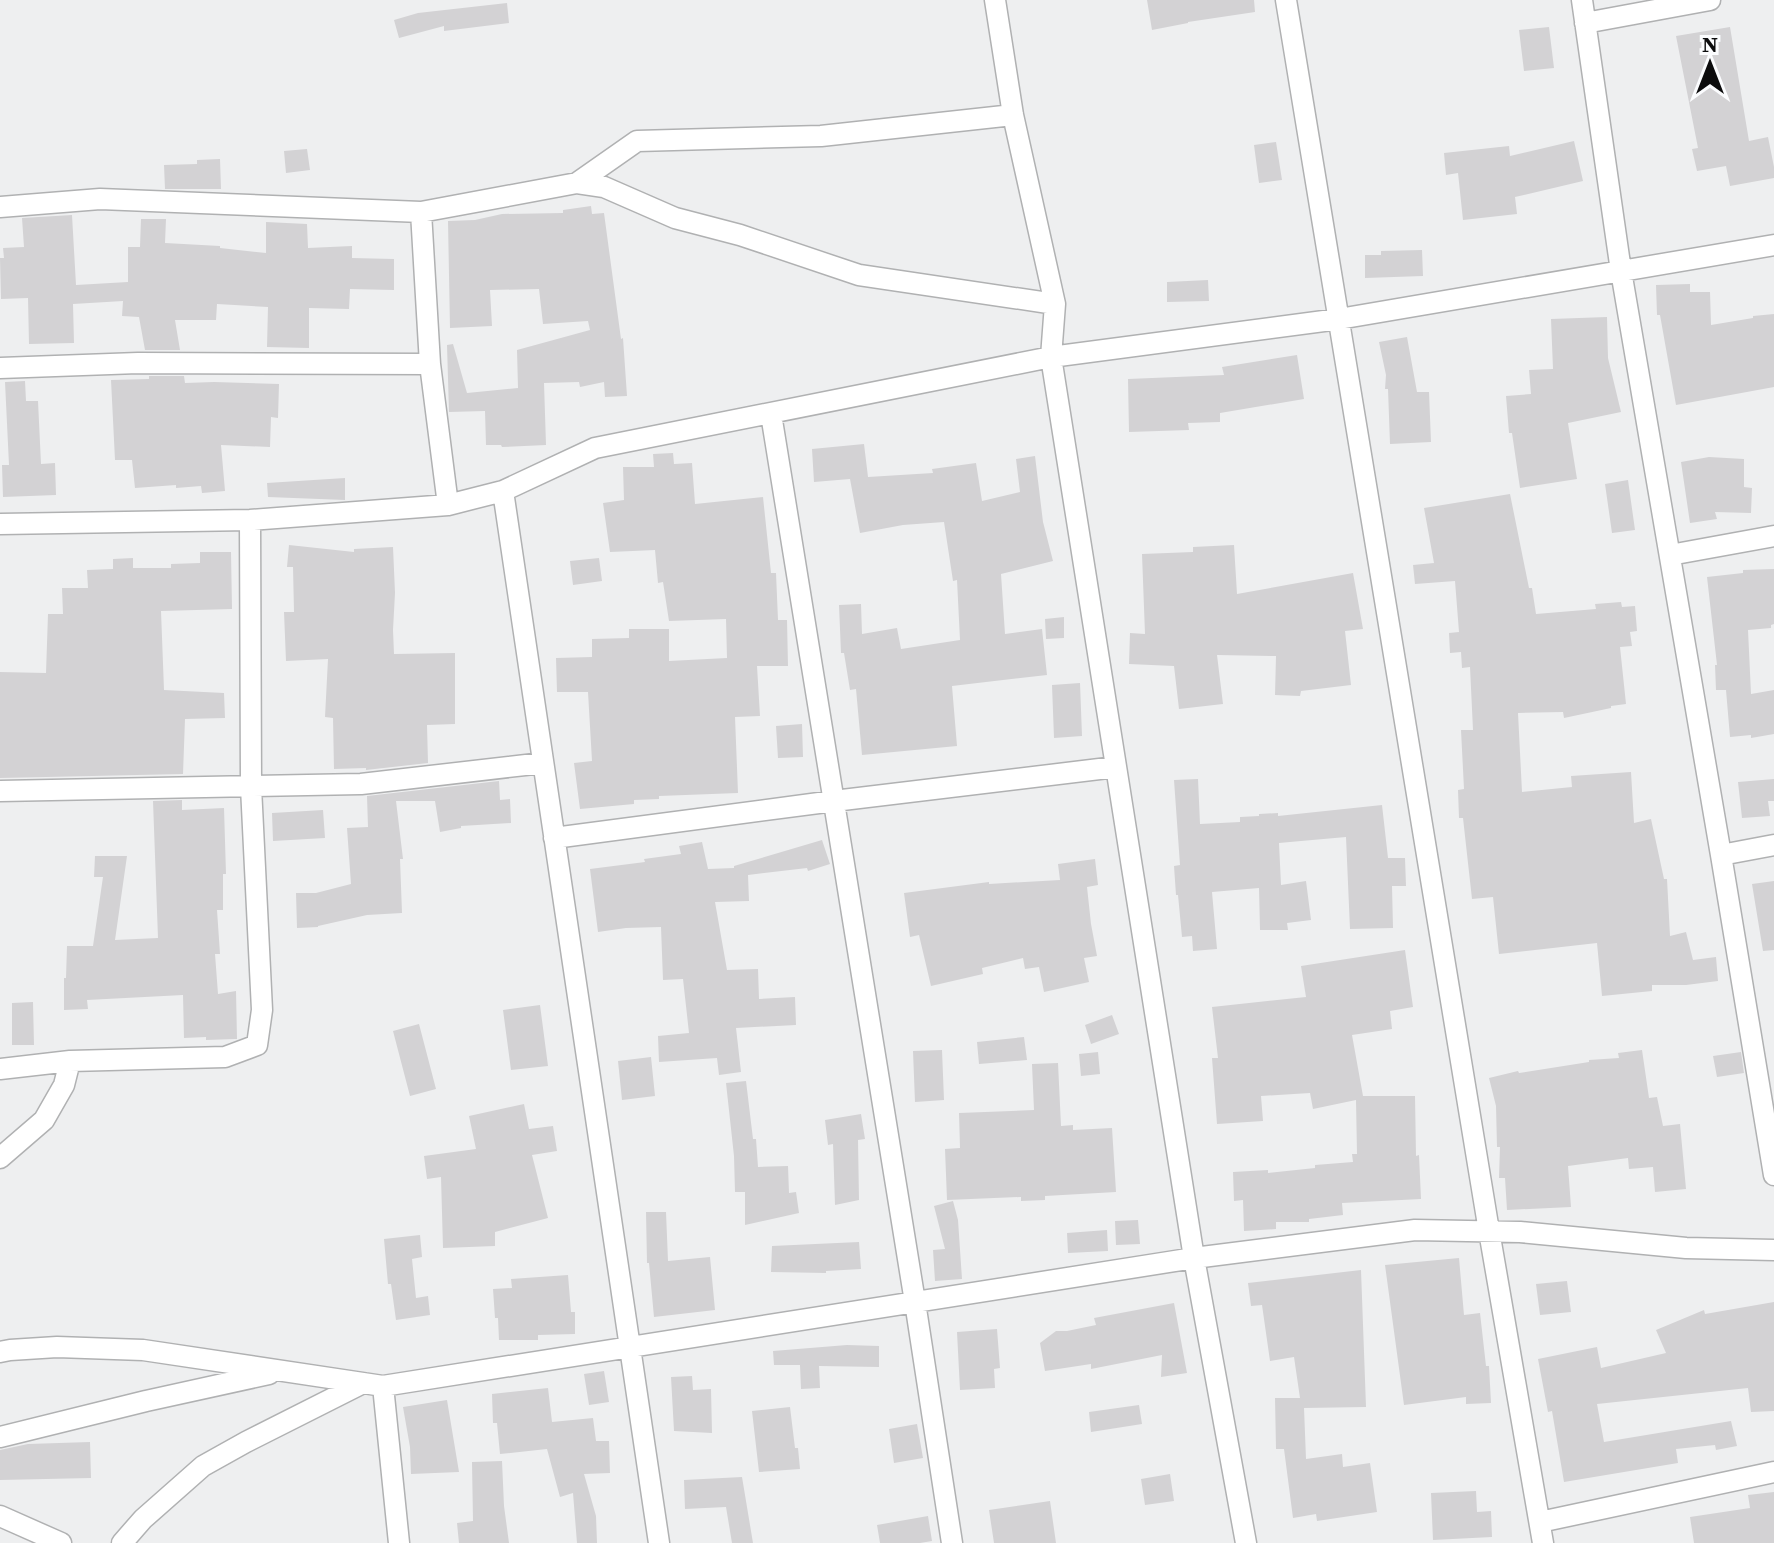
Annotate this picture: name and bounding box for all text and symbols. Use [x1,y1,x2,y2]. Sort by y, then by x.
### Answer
north arrow [1670,24,1750,104]
text: N [1702,29,1718,59]

